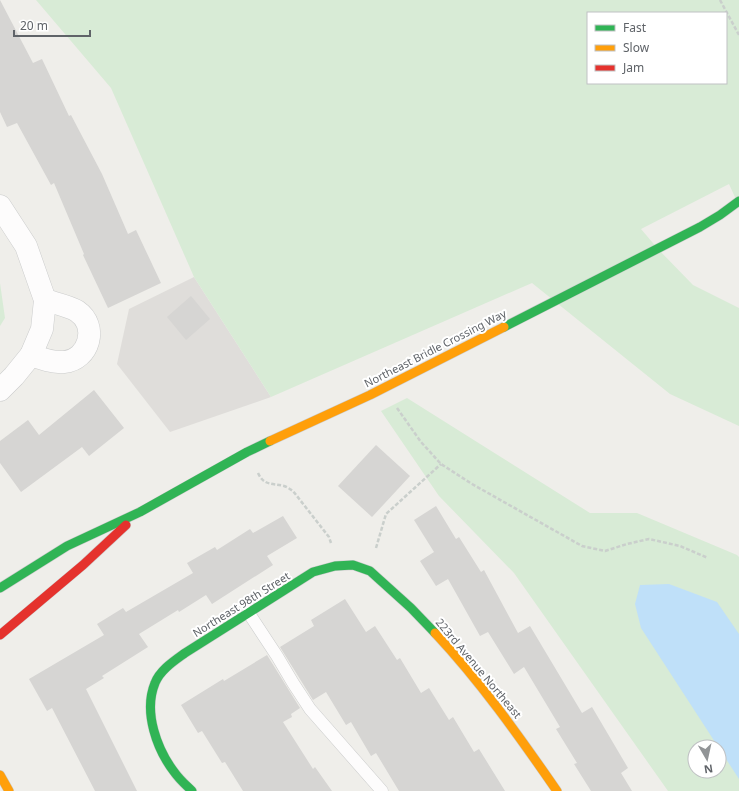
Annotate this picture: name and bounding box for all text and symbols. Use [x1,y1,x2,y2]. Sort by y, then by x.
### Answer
scale bar [14,12,90,38]
legend [587,12,727,84]
text: 20 m [20,17,48,34]
text: Fast [623,19,647,36]
text: Slow [623,39,650,56]
text: Jam [622,59,644,76]
street label: Northeast Bridle Crossing Way [361,305,509,390]
street label: Northeast 98th Street [190,568,292,640]
street label: 223rd Avenue Northeast [433,615,525,721]
north arrow [687,739,727,779]
text: N [703,761,714,777]

